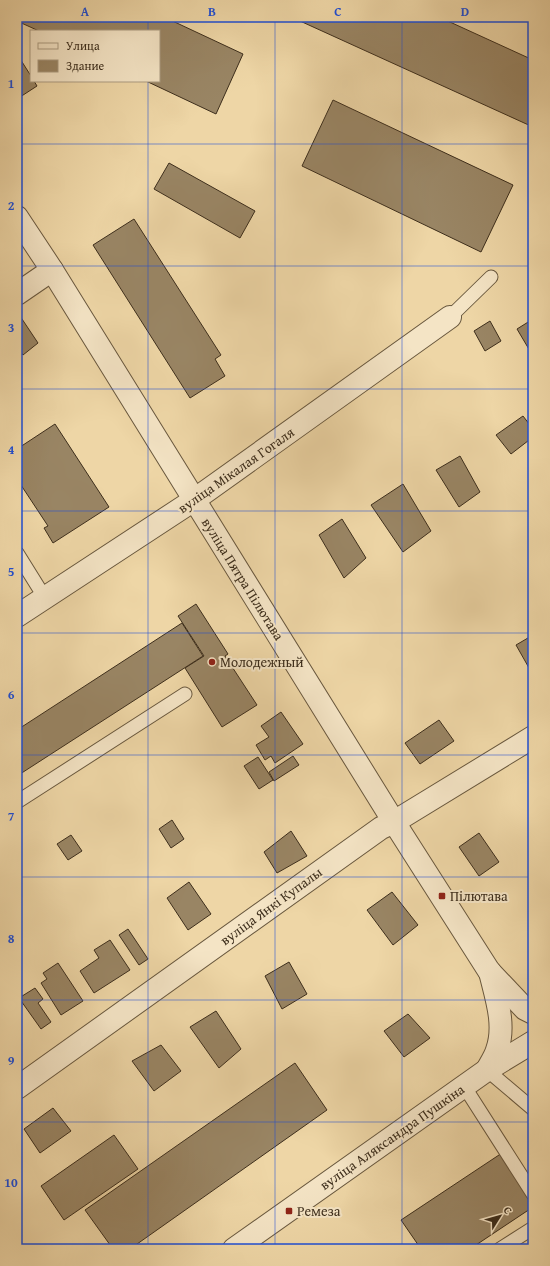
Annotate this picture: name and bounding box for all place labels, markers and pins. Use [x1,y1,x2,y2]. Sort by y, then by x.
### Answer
place label: Молодежный [220,652,304,672]
marker: Молодежный [207,657,217,667]
place label: Пілютава [450,886,508,906]
marker: Пілютава [437,891,447,901]
place label: Ремеза [297,1201,341,1221]
marker: Ремеза [284,1206,294,1216]

